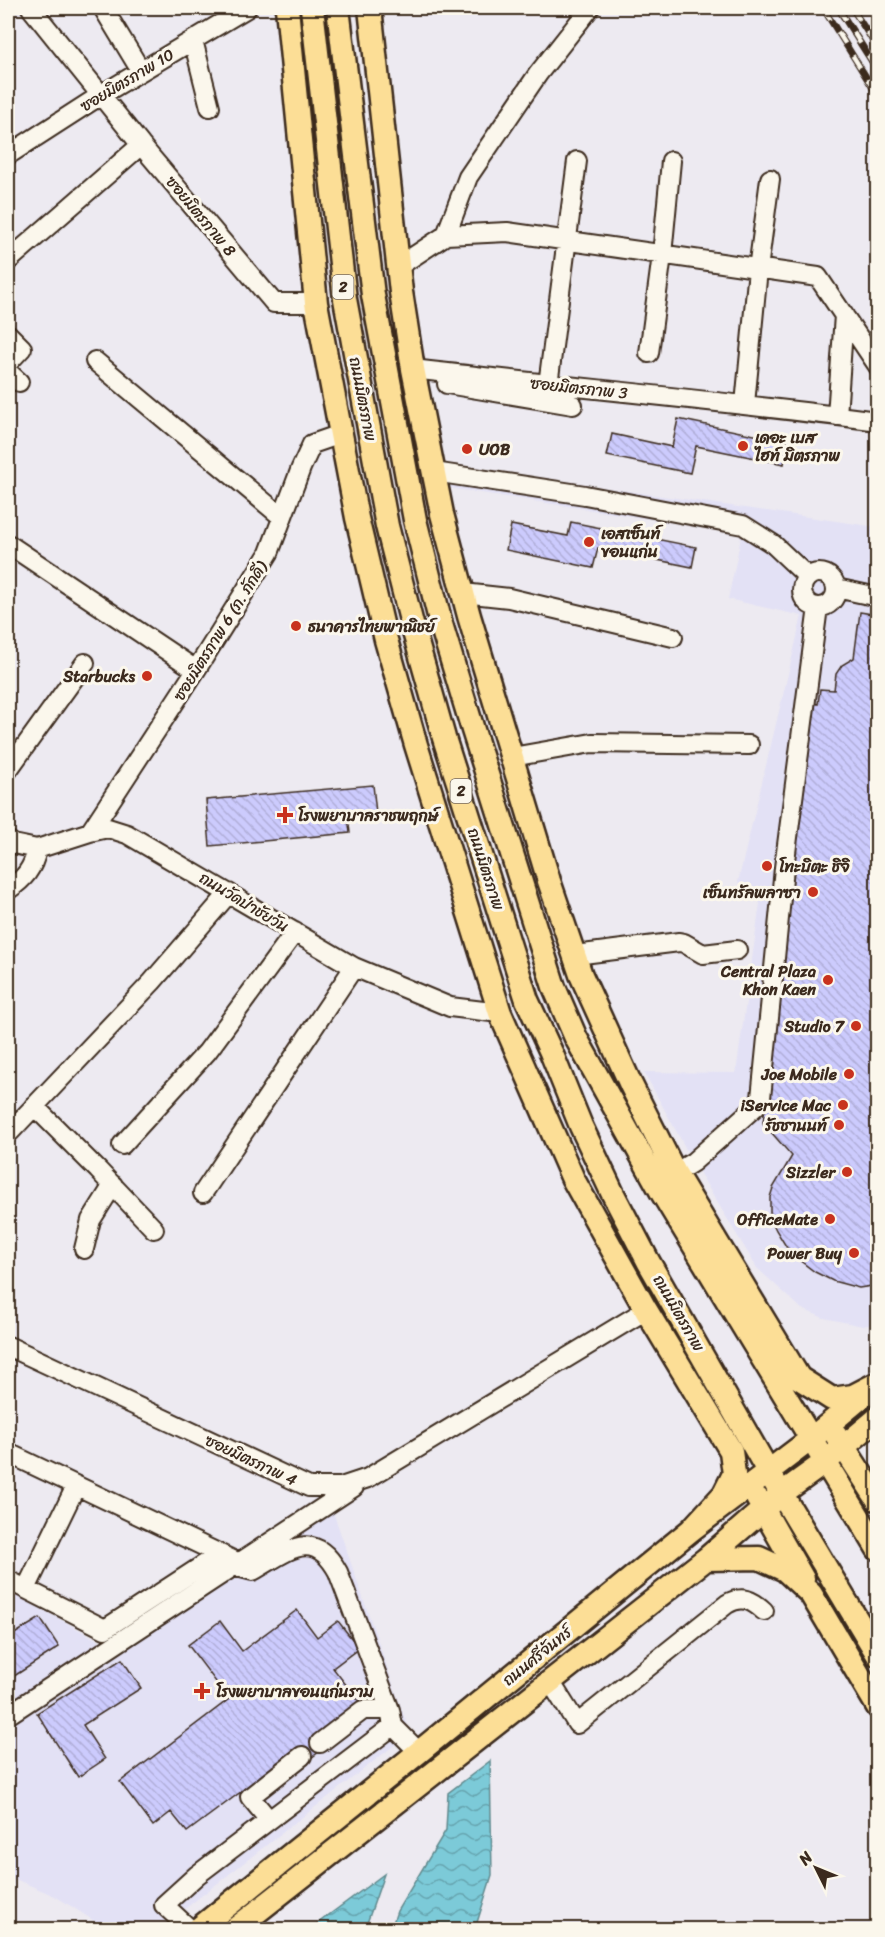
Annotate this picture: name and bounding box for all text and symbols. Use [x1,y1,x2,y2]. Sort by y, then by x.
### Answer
street label: ซอยมิตรภาพ 10 [74,40,180,120]
street label: ซอยมิตรภาพ 8 [158,169,244,263]
road number: 2 [332,275,354,299]
street label: ถนนมิตรภาพ [341,354,385,444]
street label: ซอยมิตรภาพ 3 [529,368,629,408]
place label: เดอะ เบส ไฮท์ มิตรภาพ [754,423,840,470]
place label: UOB [479,435,511,464]
marker: เดอะ เบส ไฮท์ มิตรภาพ [736,439,750,453]
marker: UOB [460,442,474,456]
place label: เอสเซ็นท์ ขอนแก่น [600,519,663,566]
marker: เอสเซ็นท์ ขอนแก่น [582,535,596,549]
street label: ซอยมิตรภาพ 6 (ภ. ภักดี) [165,554,276,707]
place label: ธนาคารไทยพาณิชย์ [308,612,438,641]
marker: ธนาคารไทยพาณิชย์ [289,619,303,633]
place label: Starbucks [62,662,135,691]
marker: Starbucks [140,669,154,683]
road number: 2 [450,779,472,803]
place label: โรงพยาบาลราชพฤกษ์ [298,801,441,830]
marker: โรงพยาบาลราชพฤกษ์ [276,806,294,824]
street label: ถนนมิตรภาพ [459,824,513,914]
place label: โทะบิตะ ชิจิ [779,852,851,881]
marker: โทะบิตะ ชิจิ [760,859,774,873]
street label: ถนนวัดป่าชัยวัน [193,864,295,940]
place label: เซ็นทรัลพลาซา [703,878,801,907]
marker: เซ็นทรัลพลาซา [806,885,820,899]
place label: Central Plaza Khon Kaen [720,957,816,1004]
marker: Central Plaza Khon Kaen [821,973,835,987]
place label: Studio 7 [783,1012,846,1041]
marker: Studio 7 [849,1019,863,1033]
place label: Joe Mobile [760,1060,838,1089]
marker: Joe Mobile [842,1067,856,1081]
place label: iService Mac [740,1091,832,1120]
marker: iService Mac [836,1098,850,1112]
place label: รัชชานนท์ [764,1111,830,1140]
marker: รัชชานนท์ [832,1118,846,1132]
place label: Sizzler [785,1158,836,1187]
marker: Sizzler [840,1165,854,1179]
place label: OfficeMate [736,1205,818,1234]
marker: OfficeMate [823,1212,837,1226]
place label: Power Buy [767,1239,843,1268]
marker: Power Buy [847,1246,861,1260]
street label: ถนนมิตรภาพ [645,1269,713,1358]
street label: ซอยมิตรภาพ 4 [200,1426,302,1494]
street label: ถนนศรีจันทร์ [495,1617,581,1694]
place label: โรงพยาบาลขอนแก่นราม [216,1677,375,1706]
marker: โรงพยาบาลขอนแก่นราม [193,1682,211,1700]
north arrow [786,1838,846,1898]
text: N [790,1844,820,1873]

